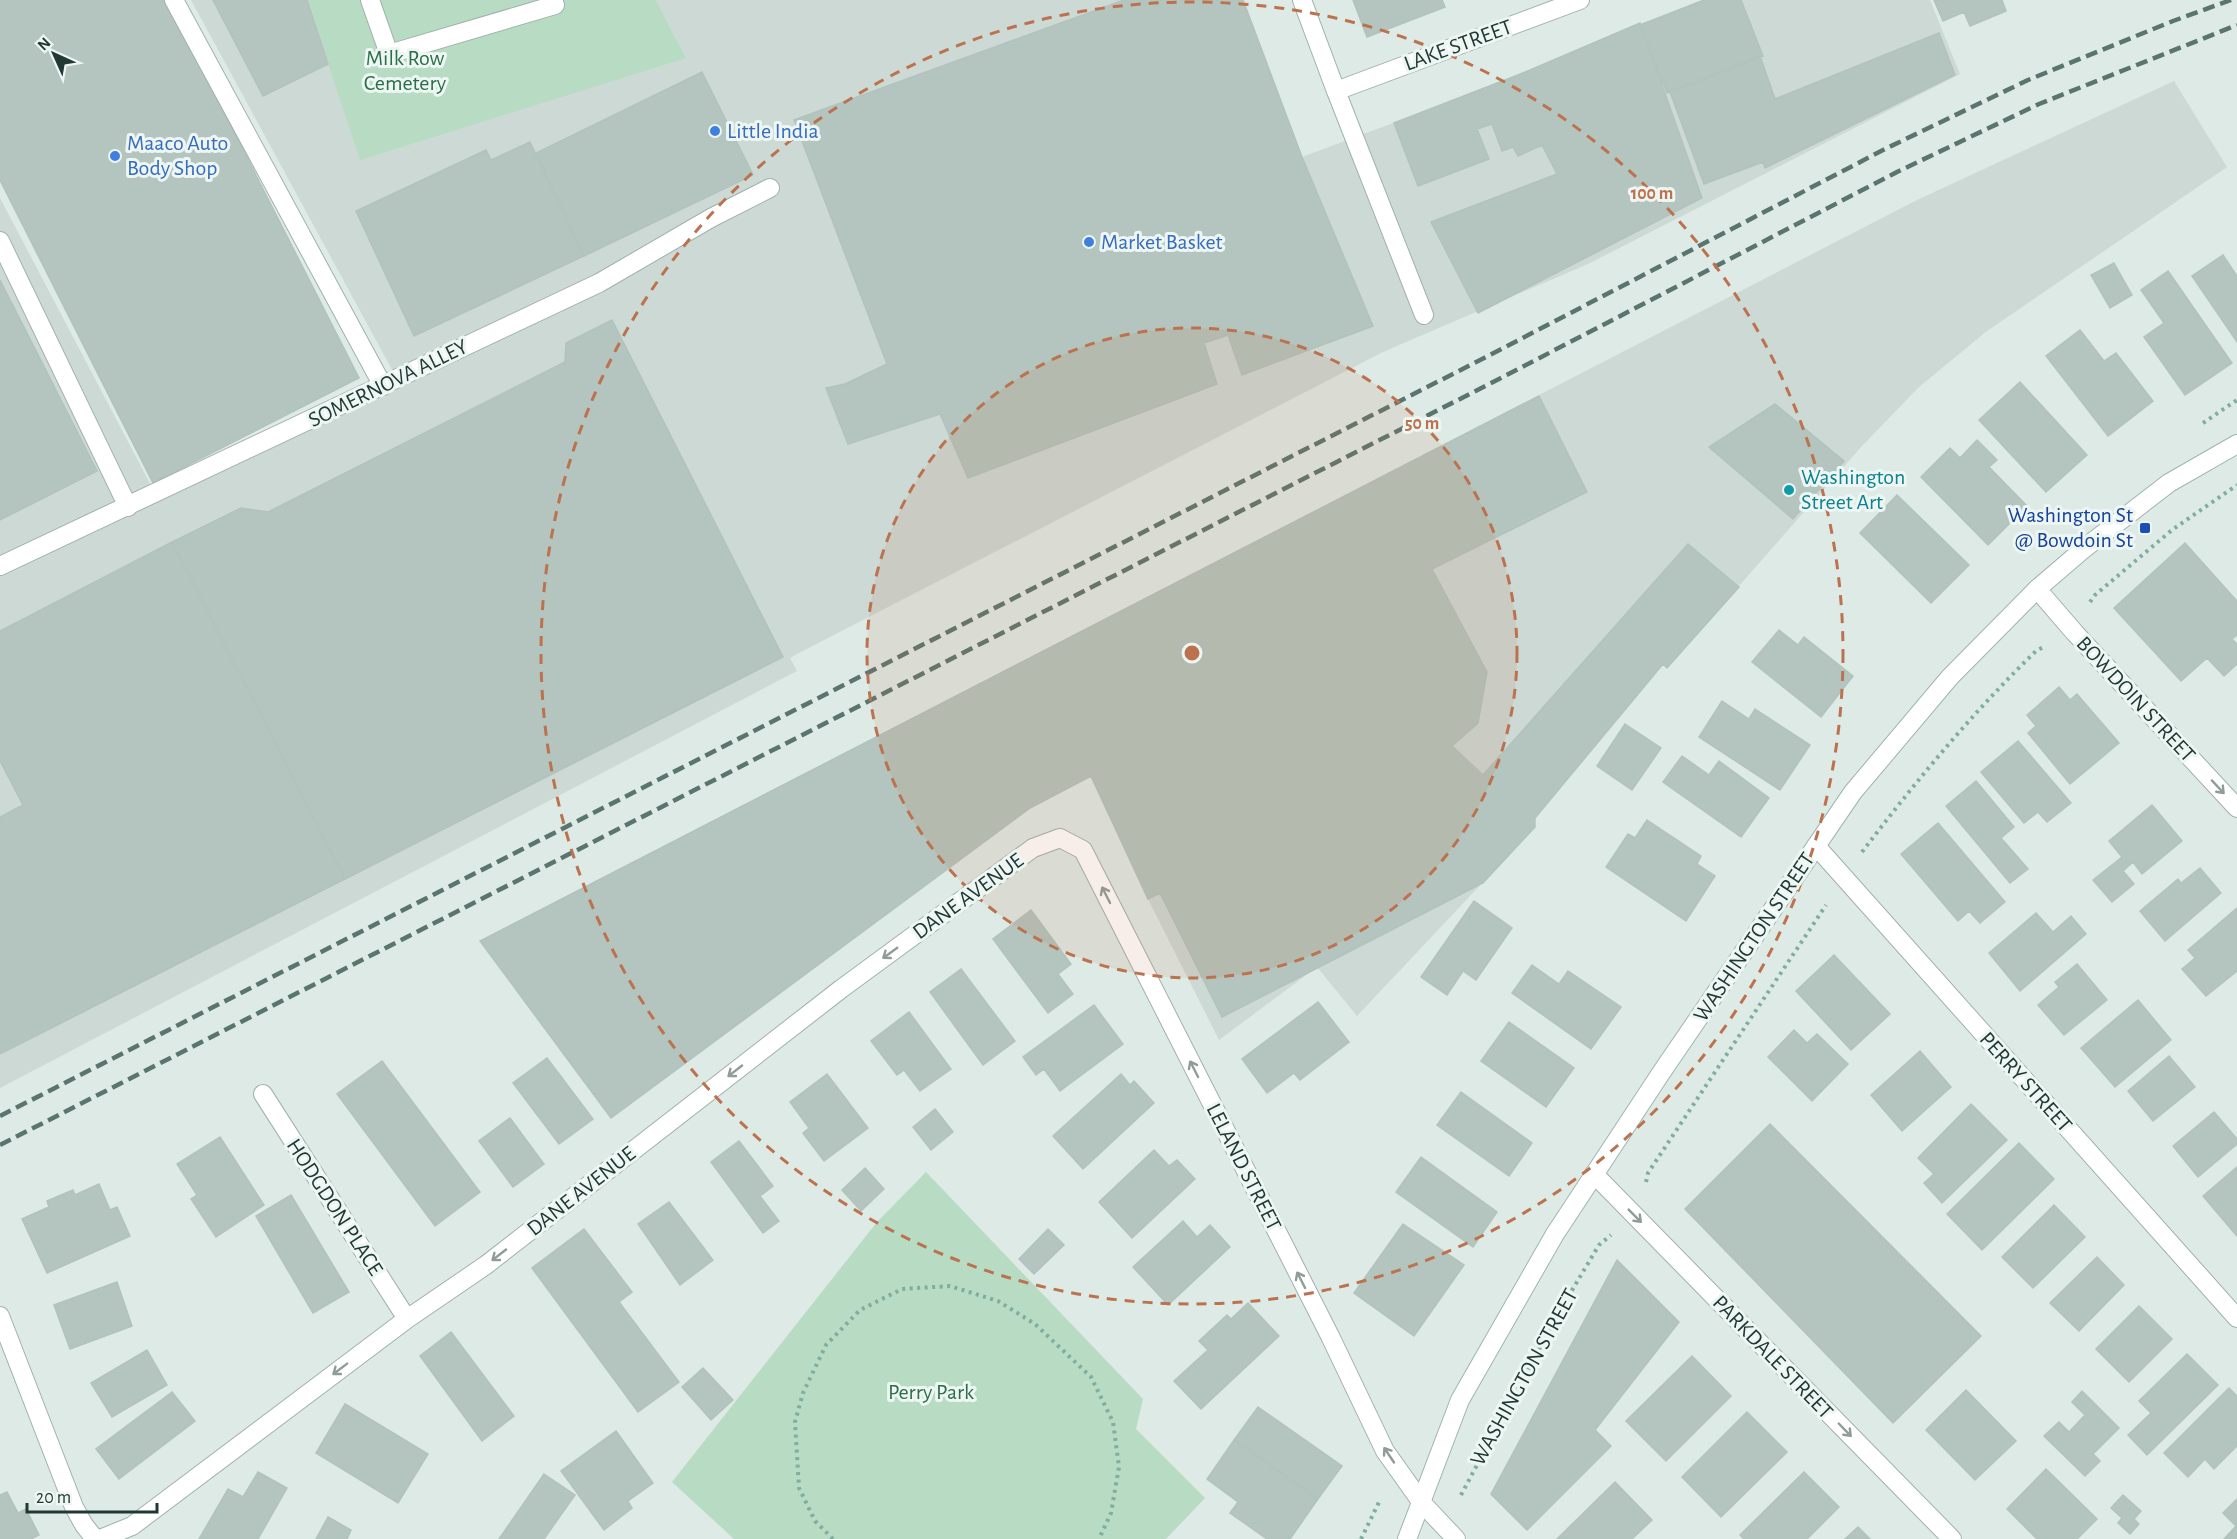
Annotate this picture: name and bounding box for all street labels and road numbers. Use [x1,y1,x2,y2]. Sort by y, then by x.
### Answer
street label: LAKE STREET [1401,15,1515,75]
street label: SOMERNOVA ALLEY [305,335,471,431]
street label: BOWDOIN STREET [2072,632,2200,766]
street label: WASHINGTON STREET [1689,848,1819,1025]
street label: DANE AVENUE [909,849,1028,943]
street label: PERRY STREET [1976,1028,2077,1136]
street label: LELAND STREET [1203,1100,1286,1234]
street label: HODGDON PLACE [283,1135,387,1280]
street label: DANE AVENUE [523,1142,640,1240]
street label: WASHINGTON STREET [1466,1285,1582,1469]
street label: PARKDALE STREET [1709,1291,1837,1423]

